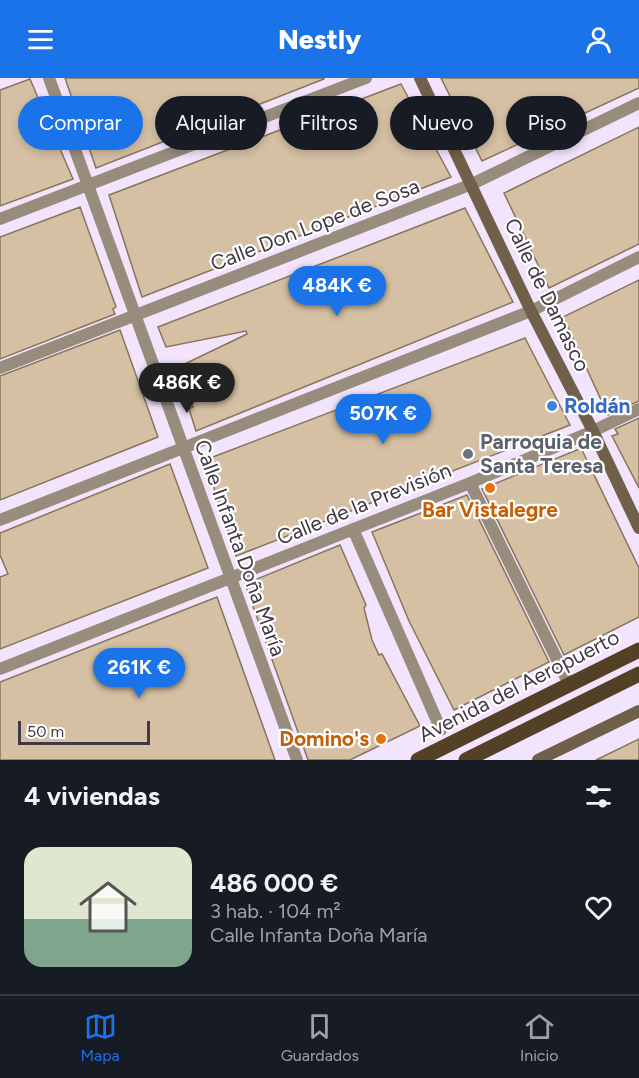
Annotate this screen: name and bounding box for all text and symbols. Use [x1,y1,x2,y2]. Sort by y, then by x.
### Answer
icon: menu [24,23,57,56]
text: Nestly [278,23,361,56]
icon: person [582,23,615,56]
chip: Comprar [18,96,143,150]
chip: Alquilar [155,96,267,150]
chip: Filtros [279,96,378,150]
chip: Nuevo [390,96,494,150]
chip: Piso [506,96,587,150]
street label: Calle Don Lope de Sosa [207,173,423,276]
street label: Calle de Damasco [499,214,595,376]
pin: 484K € [288,266,386,317]
text: 484K € [302,273,372,297]
pin: 486K € [138,363,236,414]
text: 486K € [153,370,221,394]
place label: Roldán [564,393,630,418]
pin: 507K € [334,394,432,445]
marker: Roldán [545,399,559,413]
text: 507K € [349,401,417,425]
place label: Parroquia de Santa Teresa [480,429,603,478]
street label: Calle Infanta Doña María [190,436,291,659]
marker: Parroquia de Santa Teresa [461,447,475,461]
street label: Calle de la Previsión [273,457,455,550]
marker: Bar Vistalegre [483,481,497,495]
place label: Bar Vistalegre [422,497,558,522]
street label: Avenida del Aeropuerto [414,624,623,747]
pin: 261K € [90,648,188,699]
text: 261K € [107,655,171,679]
scale bar [18,718,150,746]
text: 50 m [27,722,64,741]
place label: Domino's [279,726,369,751]
marker: Domino's [374,732,388,746]
text: 4 viviendas [24,780,160,812]
icon: filters [582,780,615,813]
text: 486 000 € [210,867,338,899]
icon: home [72,871,144,943]
icon: heart [582,891,615,924]
text: 3 hab. · 104 m² [210,899,341,923]
text: Calle Infanta Doña María [210,923,428,947]
tab: Mapa [80,1010,120,1065]
tab: Guardados [281,1010,359,1065]
tab: Inicio [520,1010,559,1065]

